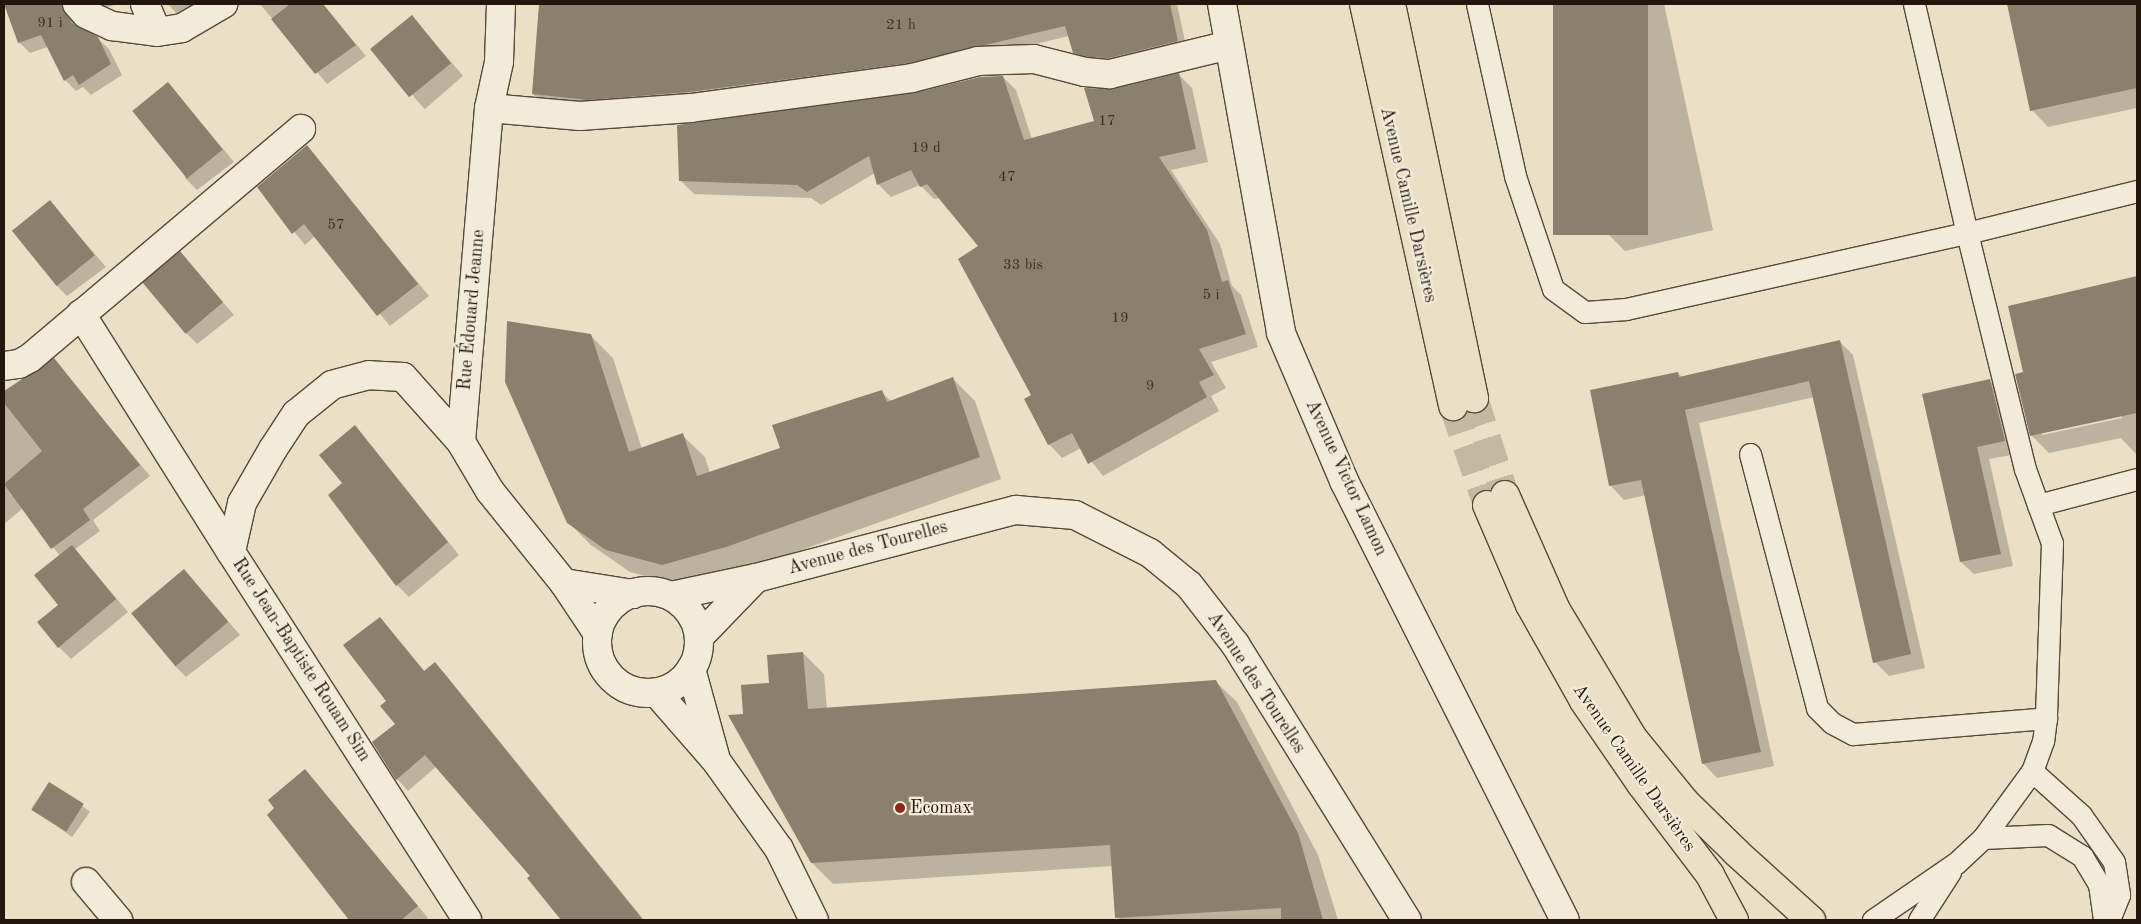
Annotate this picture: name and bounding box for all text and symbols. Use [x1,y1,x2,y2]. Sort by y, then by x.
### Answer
house number: 91 i [37,15,63,33]
house number: 21 h [886,17,916,35]
street label: Avenue Camille Darsières [1375,105,1441,305]
house number: 17 [1098,113,1116,131]
house number: 19 d [911,140,941,158]
house number: 47 [998,169,1016,187]
house number: 57 [327,217,345,235]
street label: Rue Édouard Jeanne [454,229,490,391]
house number: 33 bis [1003,257,1043,275]
house number: 5 i [1203,287,1219,305]
house number: 19 [1111,310,1129,328]
house number: 9 [1146,378,1154,396]
street label: Avenue Victor Lamon [1300,397,1392,559]
street label: Avenue des Tourelles [786,516,950,580]
street label: Rue Jean-Baptiste Rouam Sim [227,554,375,766]
street label: Avenue des Tourelles [1202,608,1310,758]
street label: Avenue Camille Darsières [1568,680,1700,856]
place label: Ecomax [910,797,972,819]
marker: Ecomax [894,802,906,814]

